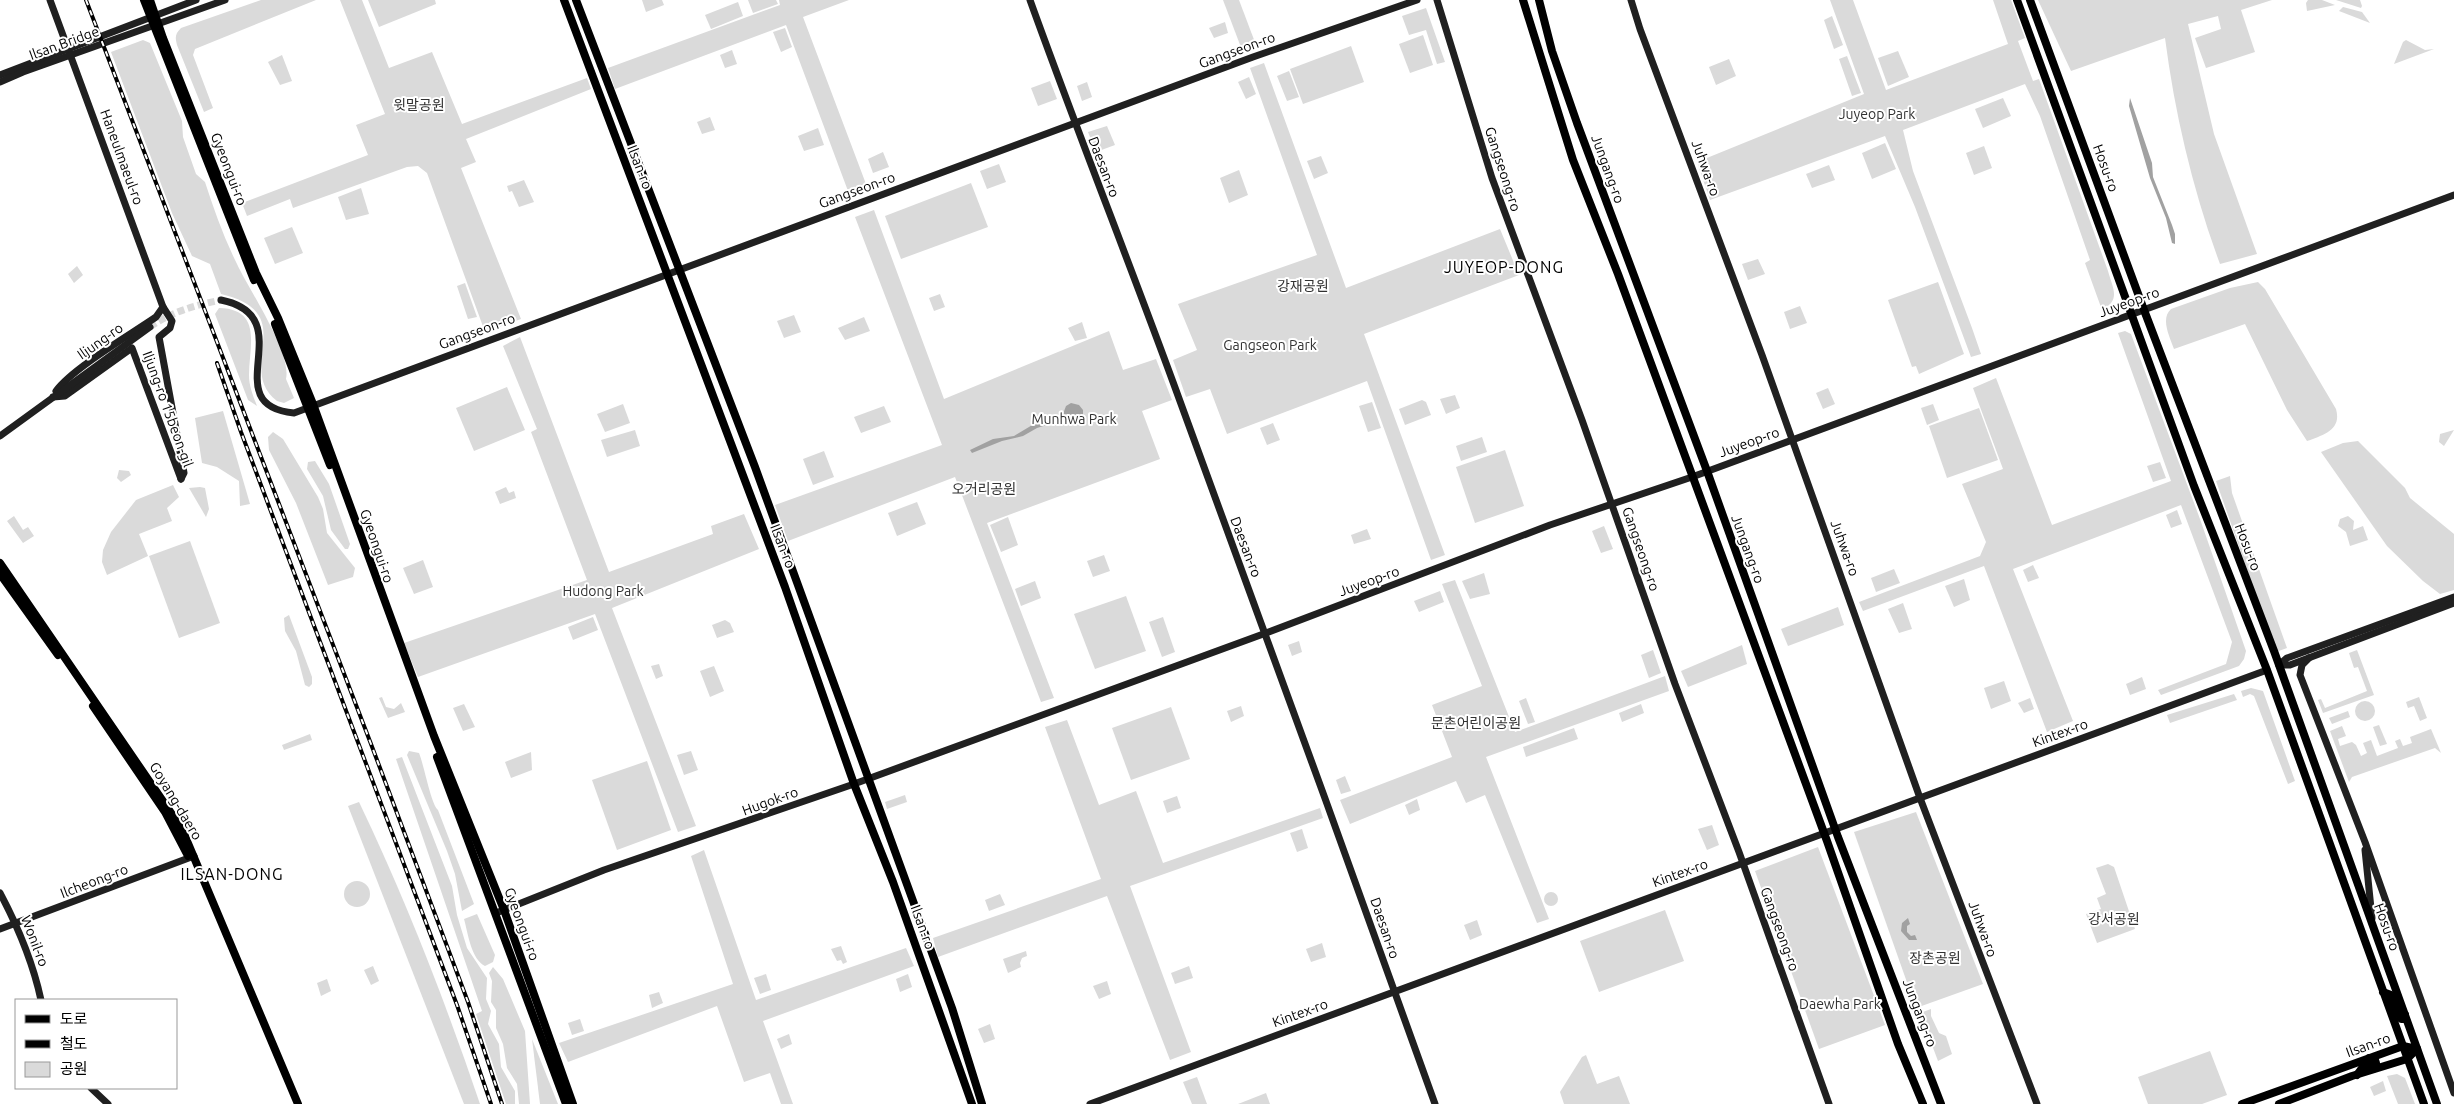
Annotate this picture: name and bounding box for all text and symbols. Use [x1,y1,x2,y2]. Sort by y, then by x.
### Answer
street label: Ilsan Bridge [27,23,101,63]
street label: Gangseon-ro [1197,29,1277,71]
park label: 윗말공원 [393,97,445,113]
park label: Juyeop Park [1839,106,1915,122]
street label: Haneulmaeul-ro [97,107,147,207]
street label: Gangseong-ro [1482,125,1524,213]
street label: Gyeongui-ro [208,130,250,208]
street label: Jungang-ro [1588,133,1628,205]
street label: Daesan-ro [1085,134,1123,200]
street label: Juhwa-ro [1688,138,1724,198]
street label: Hosu-ro [2090,142,2122,194]
street label: Ilsan-ro [624,143,656,191]
street label: Gangseon-ro [817,169,897,211]
district label: JUYEOP-DONG [1444,258,1564,276]
park label: 강재공원 [1277,278,1329,294]
street label: Juyeop-ro [2097,284,2161,320]
street label: Gangseon-ro [437,310,517,352]
street label: Iljung-ro [74,319,126,363]
park label: Gangseon Park [1223,337,1317,353]
street label: Iljung-ro 15beon-gil [140,349,197,470]
park label: Munhwa Park [1031,411,1117,427]
street label: Juyeop-ro [1717,424,1781,460]
park label: 오거리공원 [952,481,1016,497]
street label: Gangseong-ro [1619,505,1663,593]
street label: Gyeongui-ro [357,507,397,585]
street label: Jungang-ro [1728,513,1768,585]
street label: Daesan-ro [1227,514,1265,580]
street label: Juhwa-ro [1827,518,1863,578]
street label: Hosu-ro [2232,521,2264,573]
street label: Ilsan-ro [767,522,799,570]
street label: Juyeop-ro [1337,563,1401,599]
park label: Hudong Park [562,583,644,599]
park label: 문촌어린이공원 [1431,715,1521,731]
street label: Kintex-ro [2030,716,2090,750]
street label: Goyang-daero [146,759,206,843]
street label: Hugok-ro [740,784,800,818]
street label: Kintex-ro [1650,856,1710,890]
street label: Ilcheong-ro [58,861,130,901]
district label: ILSAN-DONG [180,865,284,883]
street label: Gyeongui-ro [501,885,543,963]
street label: Gangseong-ro [1757,885,1803,973]
street label: Daesan-ro [1367,895,1403,961]
street label: Juhwa-ro [1965,899,2001,959]
street label: Hosu-ro [2371,901,2403,953]
street label: Ilsan-ro [908,903,938,951]
park label: 강서공원 [2088,911,2140,927]
street label: Wonil-ro [18,913,52,969]
park label: 장촌공원 [1909,950,1961,966]
street label: Jungang-ro [1900,977,1940,1049]
street label: Kintex-ro [1270,996,1330,1030]
park label: Daewha Park [1799,996,1881,1012]
legend [15,999,178,1089]
text: 도로 [60,1010,88,1027]
street label: Ilsan-ro [2344,1030,2392,1060]
text: 철도 [60,1035,88,1052]
text: 공원 [60,1060,88,1077]

